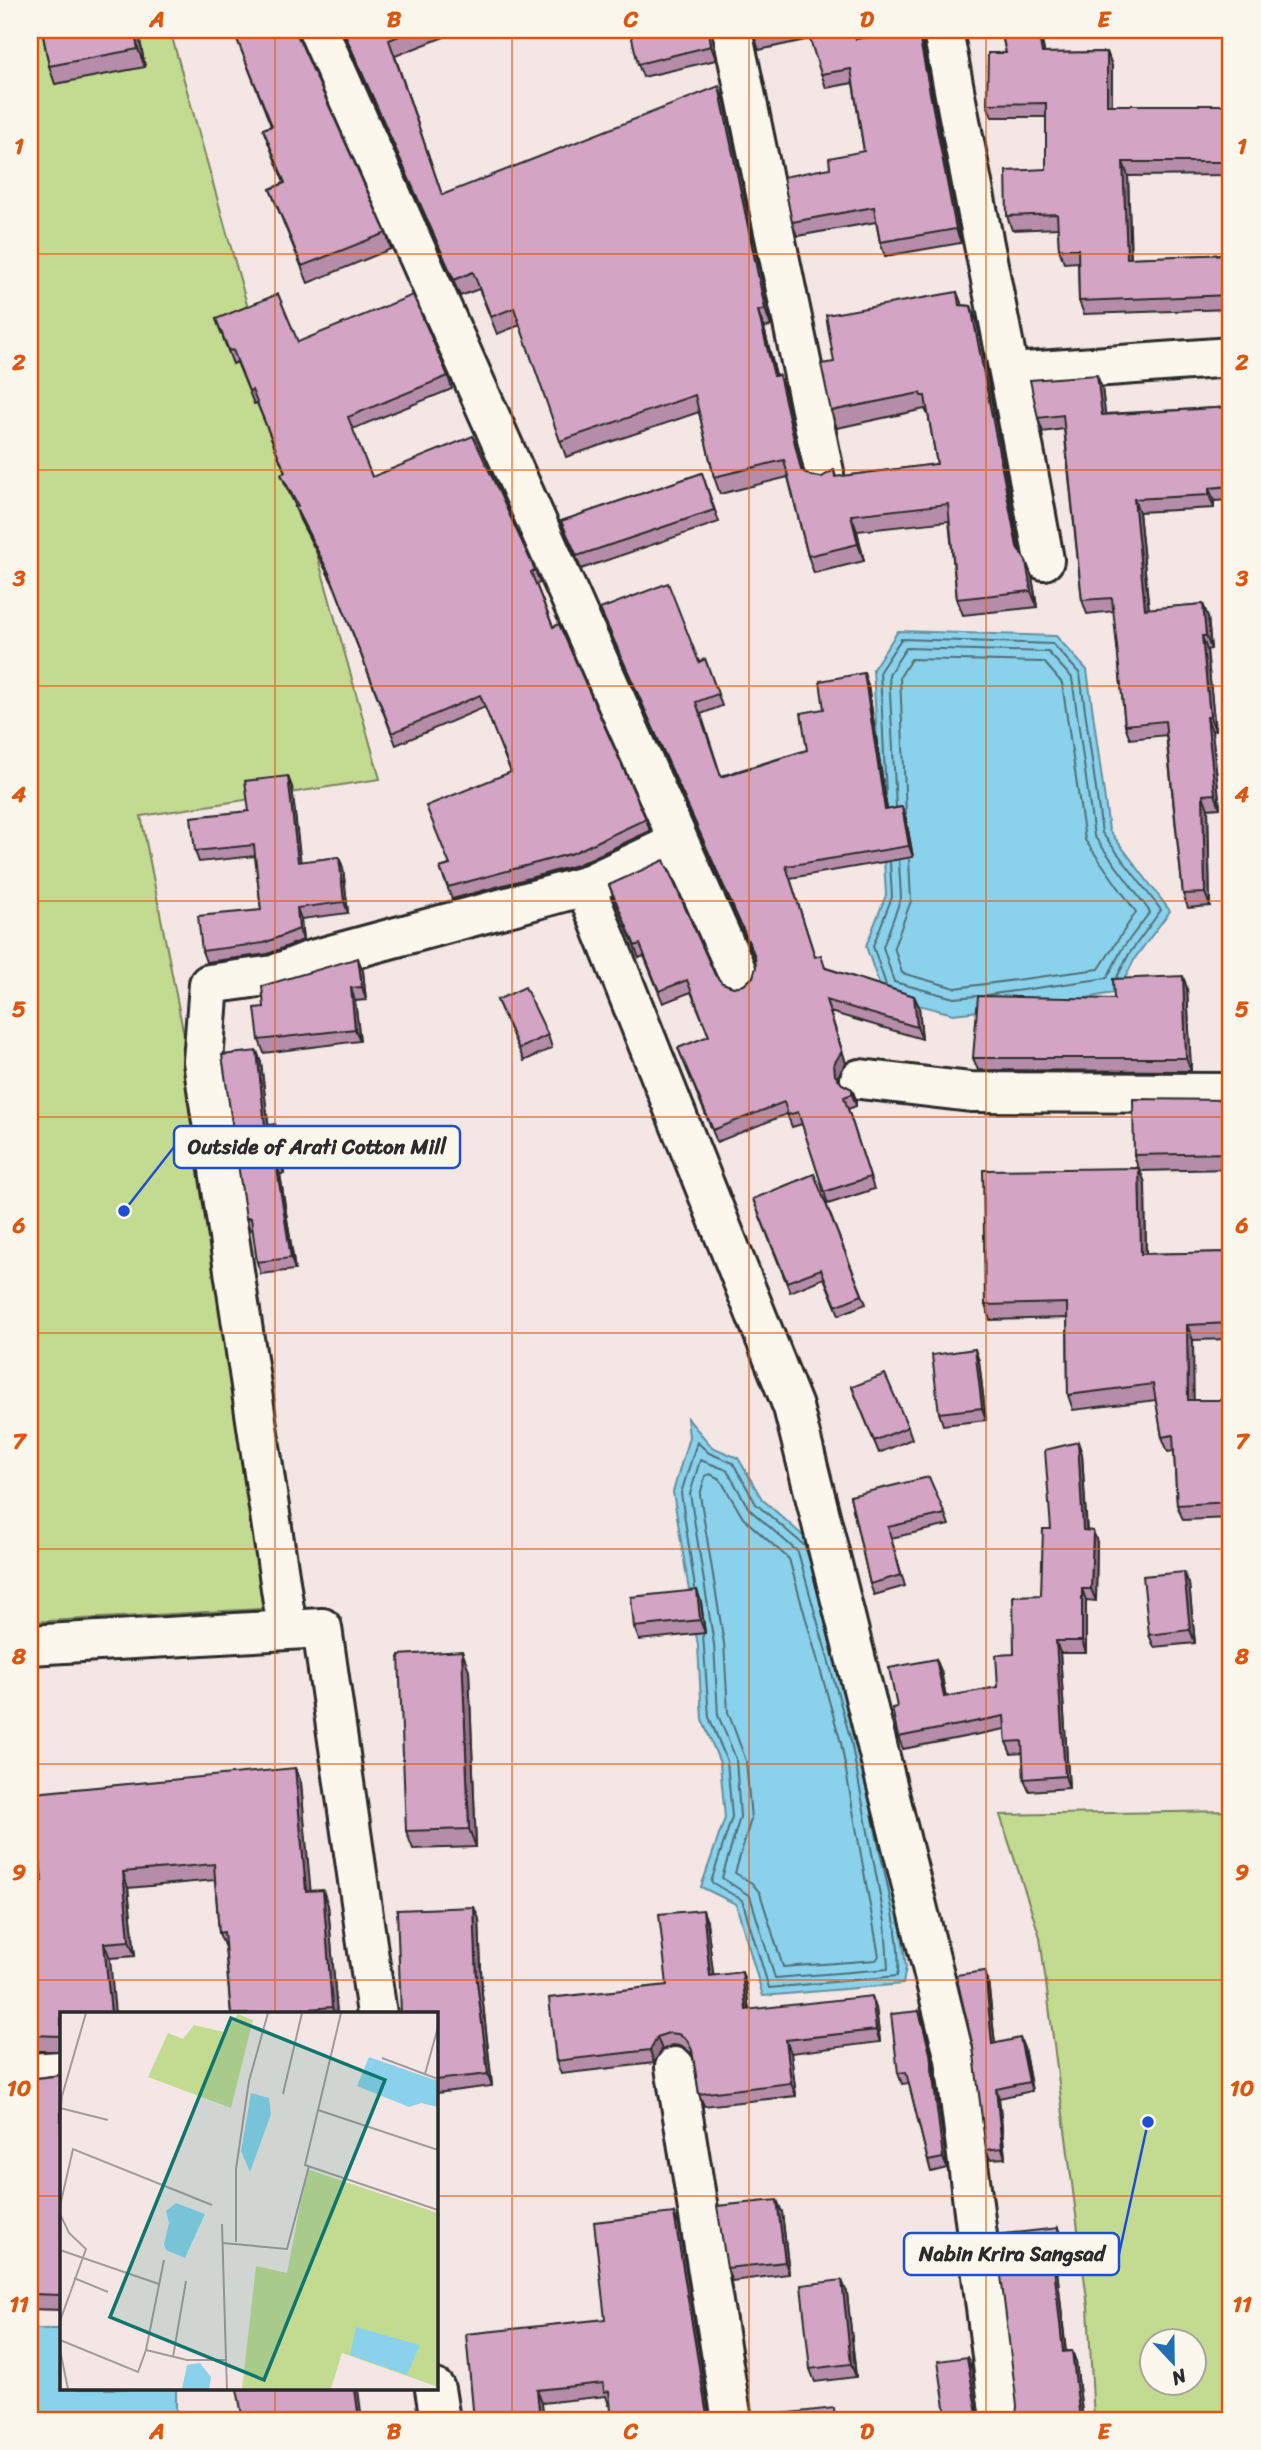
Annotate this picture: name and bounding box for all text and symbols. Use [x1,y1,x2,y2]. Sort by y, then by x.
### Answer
text: A [148,0,165,40]
text: B [387,0,402,40]
text: C [623,0,639,40]
text: D [860,0,875,40]
text: E [1098,0,1113,40]
text: 1 [14,126,24,167]
text: 1 [1237,126,1247,167]
text: 2 [11,342,26,383]
text: 2 [1234,342,1249,383]
text: 3 [12,558,26,599]
text: 3 [1235,558,1249,599]
text: 4 [11,774,27,815]
text: 4 [1234,774,1250,815]
text: 5 [12,989,26,1030]
text: 5 [1235,989,1249,1030]
callout: Outside of Arati Cotton Mill [174,1126,460,1168]
text: Outside of Arati Cotton Mill [188,1128,447,1166]
text: 6 [11,1205,26,1246]
text: 6 [1234,1205,1249,1246]
text: 7 [12,1421,27,1462]
text: 7 [1235,1421,1250,1462]
text: 8 [11,1636,26,1677]
text: 8 [1234,1636,1249,1677]
text: 9 [12,1852,26,1893]
text: 9 [1235,1852,1249,1893]
inset map [60,2012,438,2390]
text: 10 [7,2068,32,2109]
text: 10 [1230,2068,1255,2109]
callout: Nabin Krira Sangsad [904,2233,1119,2275]
text: Nabin Krira Sangsad [918,2235,1107,2273]
text: 11 [9,2284,29,2325]
text: 11 [1232,2284,1252,2325]
north arrow [1138,2328,1208,2398]
text: N [1166,2359,1192,2395]
text: A [148,2411,165,2450]
text: B [387,2411,402,2450]
text: C [623,2411,639,2450]
text: D [860,2411,875,2450]
text: E [1098,2411,1113,2450]

